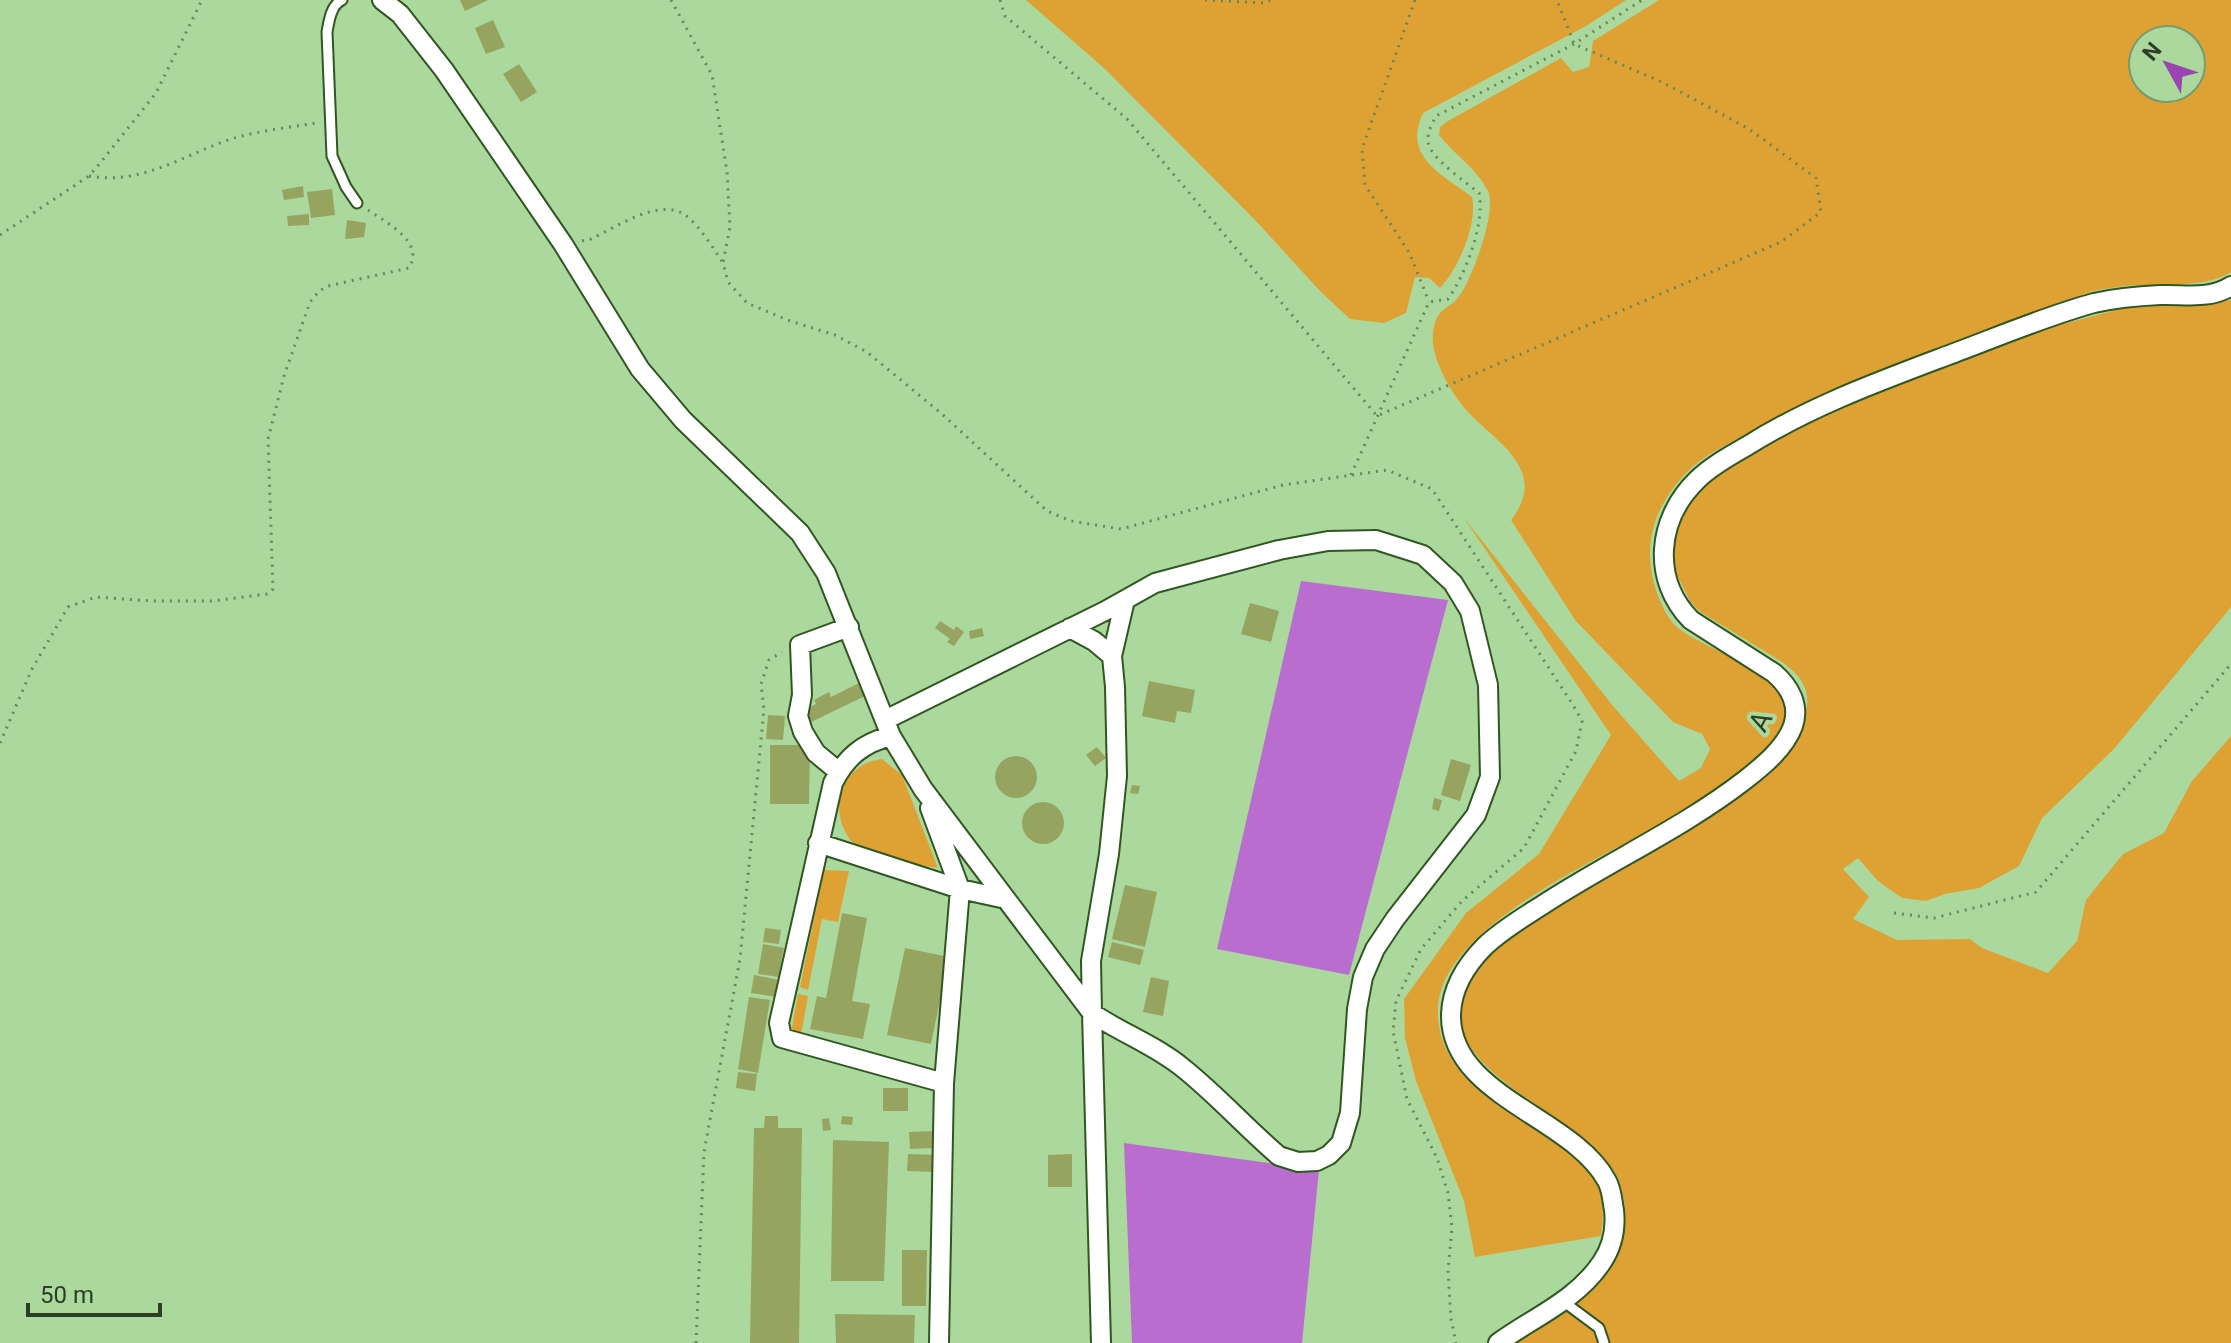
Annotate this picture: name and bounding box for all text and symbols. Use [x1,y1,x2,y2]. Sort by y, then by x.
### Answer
north arrow [2127,24,2207,104]
text: N [2137,37,2167,65]
street label: A [1742,706,1779,737]
scale bar [28,1267,160,1317]
text: 50 m [40,1281,94,1309]

